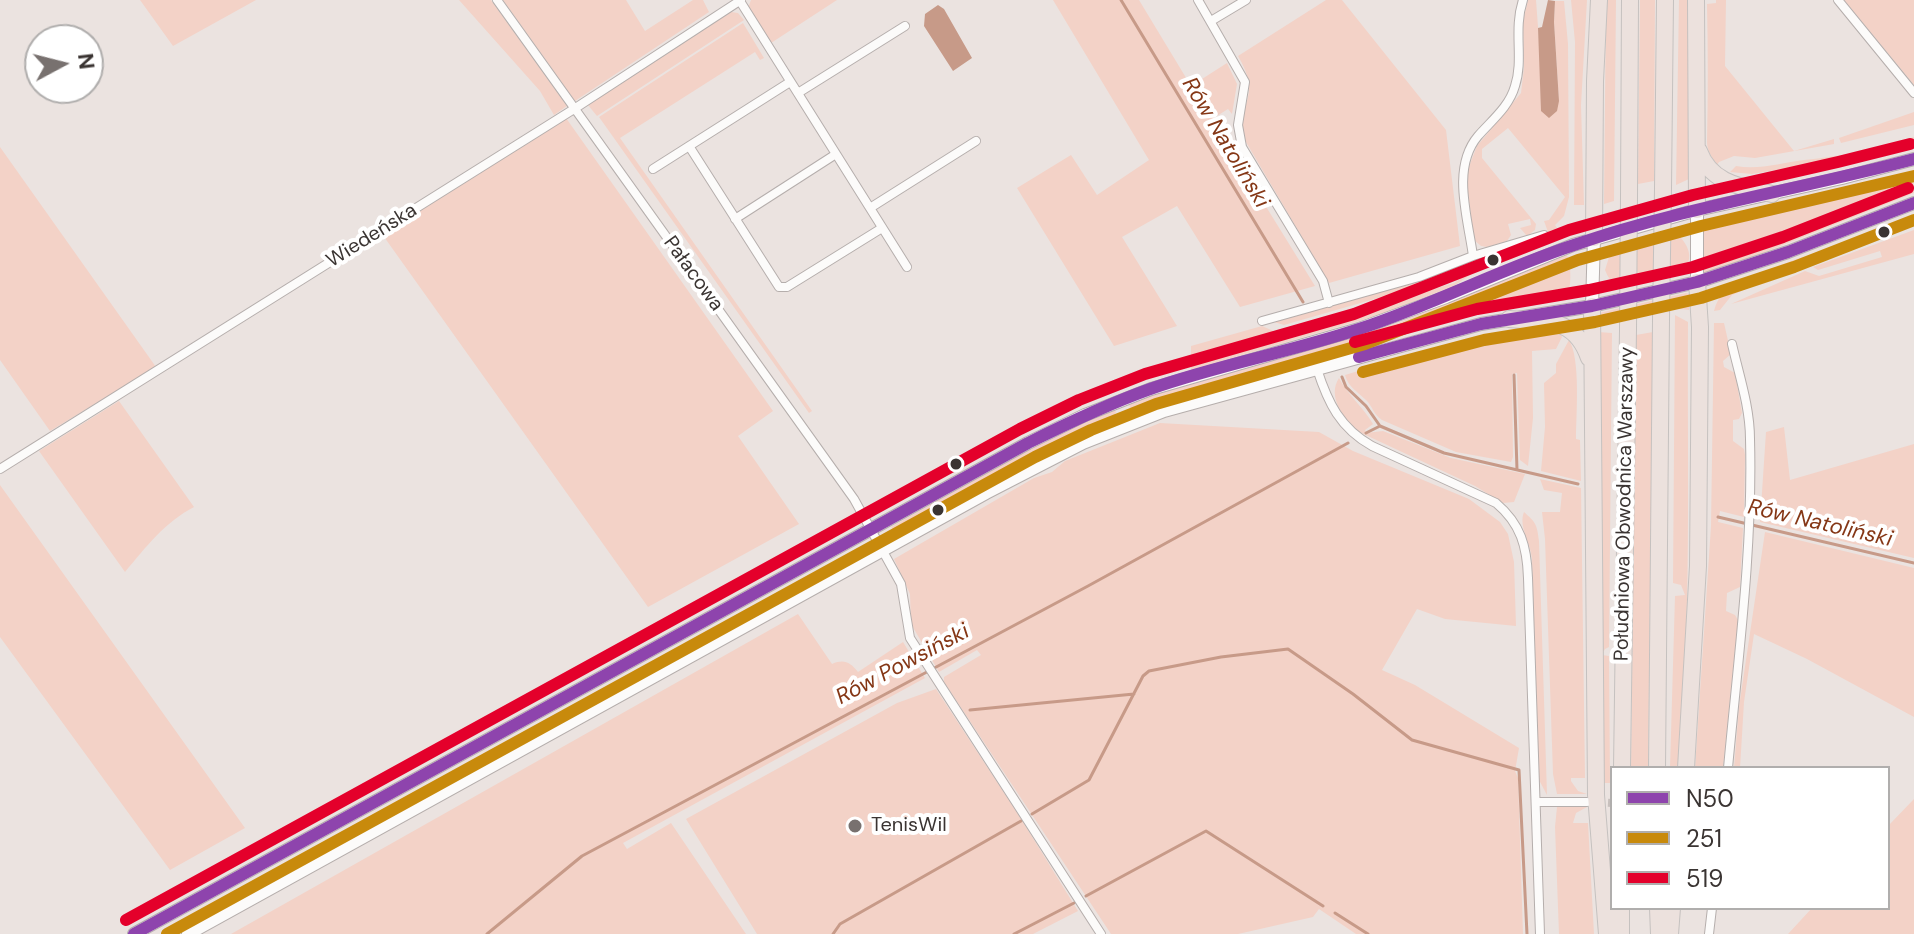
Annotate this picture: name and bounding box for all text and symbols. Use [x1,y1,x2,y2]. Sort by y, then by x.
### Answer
north arrow [24,24,104,104]
text: N [71,52,102,71]
water label: Rów Natoliński [1176,73,1274,213]
street label: Wiedeńska [322,199,422,273]
unlabelled marker [1876,224,1892,240]
street label: Pałacowa [658,232,728,316]
unlabelled marker [1485,252,1501,268]
street label: Południowa Obwodnica Warszawy [1610,347,1640,661]
unlabelled marker [948,456,964,472]
water label: Rów Natoliński [1745,495,1895,553]
unlabelled marker [930,502,946,518]
water label: Rów Powsiński [832,619,974,711]
legend [1610,766,1890,910]
text: N50 [1686,783,1734,814]
place label: TenisWil [871,814,947,838]
marker: TenisWil [846,817,864,835]
text: 251 [1686,823,1722,854]
text: 519 [1686,863,1723,894]

